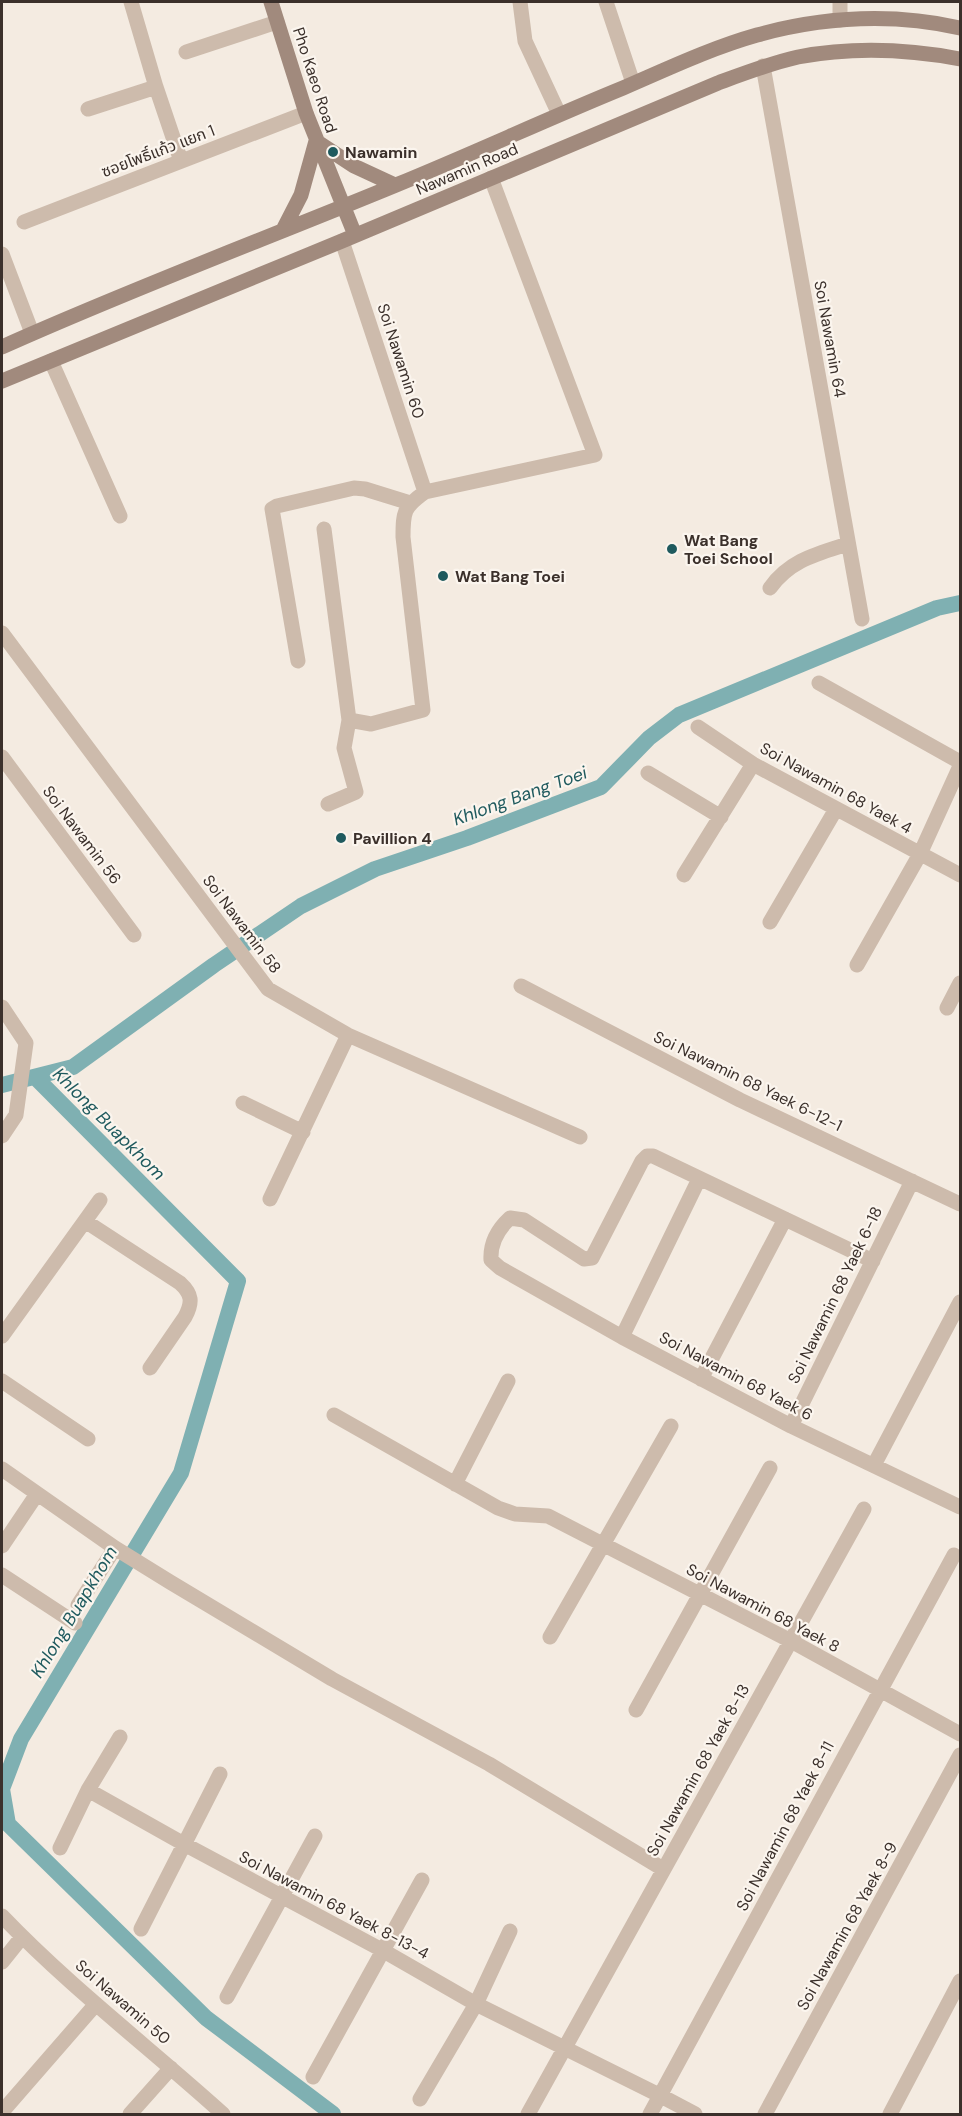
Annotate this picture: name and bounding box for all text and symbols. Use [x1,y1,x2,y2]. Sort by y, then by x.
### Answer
street label: Pho Kaeo Road [288,24,342,136]
street label: ซอยโพธิ์แก้ว แยก 1 [98,120,218,182]
street label: Nawamin Road [413,138,521,200]
place label: Nawamin [345,142,417,163]
marker: Nawamin [326,145,340,159]
street label: Soi Nawamin 64 [809,279,851,399]
street label: Soi Nawamin 60 [373,301,429,421]
place label: Wat Bang Toei School [684,530,773,569]
marker: Wat Bang Toei School [665,542,679,556]
place label: Wat Bang Toei [455,566,565,587]
marker: Wat Bang Toei [436,569,450,583]
street label: Soi Nawamin 68 Yaek 4 [756,737,916,839]
water label: Khlong Bang Toei [450,760,591,831]
street label: Soi Nawamin 56 [38,781,126,889]
place label: Pavillion 4 [353,828,432,849]
marker: Pavillion 4 [334,831,348,845]
street label: Soi Nawamin 58 [198,871,286,977]
street label: Soi Nawamin 68 Yaek 6-12-1 [650,1026,846,1136]
water label: Khlong Buapkhom [48,1063,170,1185]
street label: Soi Nawamin 68 Yaek 6-18 [783,1203,887,1387]
street label: Soi Nawamin 68 Yaek 6 [656,1327,816,1425]
water label: Khlong Buapkhom [25,1542,123,1682]
street label: Soi Nawamin 68 Yaek 8 [683,1559,843,1657]
street label: Soi Nawamin 68 Yaek 8-13 [642,1680,754,1860]
street label: Soi Nawamin 68 Yaek 8-11 [731,1738,839,1914]
street label: Soi Nawamin 68 Yaek 8-9 [792,1838,902,2014]
street label: Soi Nawamin 68 Yaek 8-13-4 [235,1846,433,1964]
street label: Soi Nawamin 50 [71,1955,175,2049]

